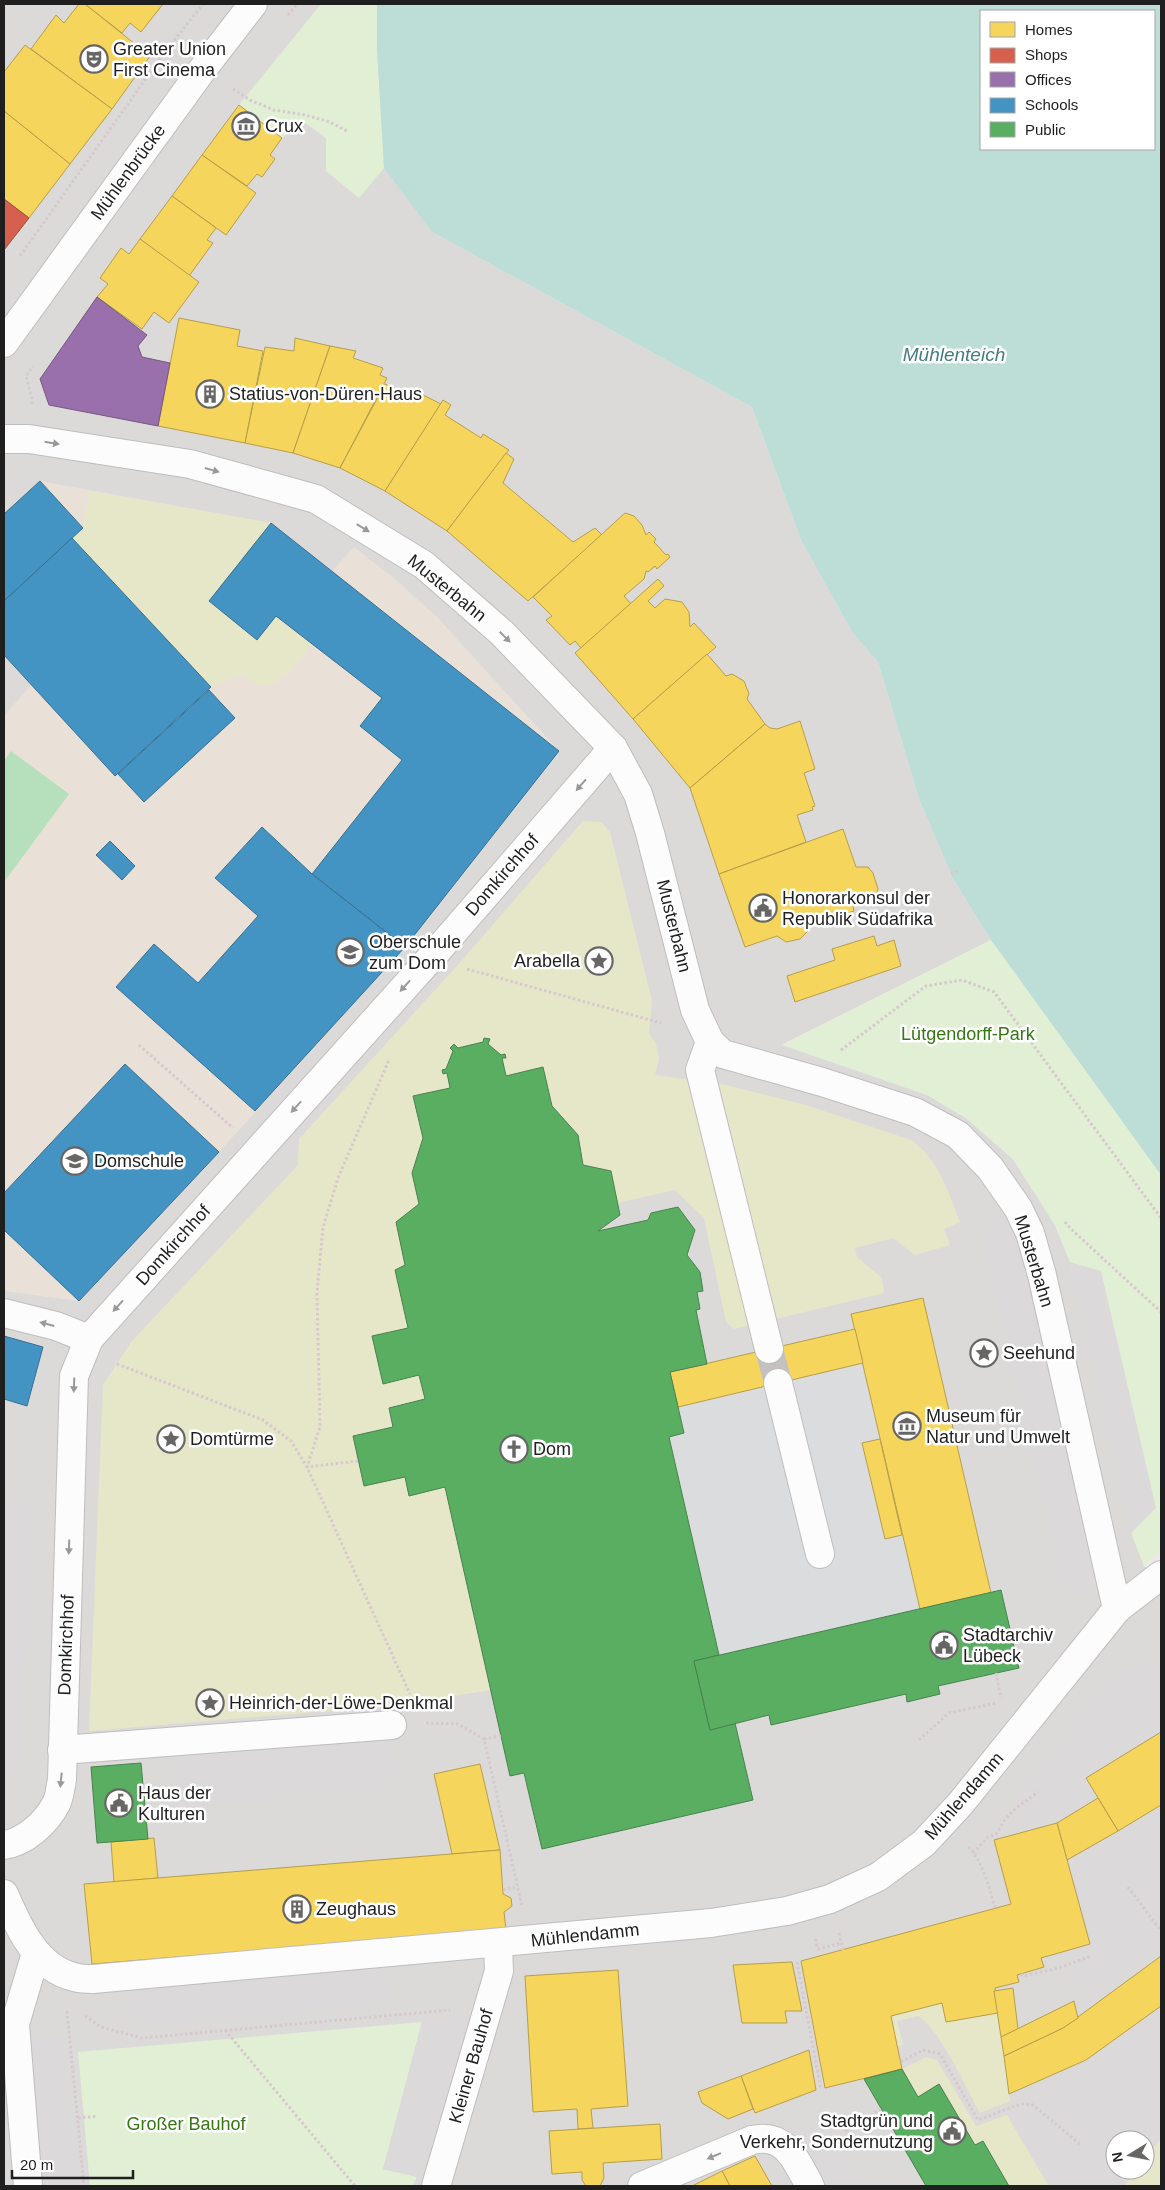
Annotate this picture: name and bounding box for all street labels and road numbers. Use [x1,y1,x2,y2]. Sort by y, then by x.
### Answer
street label: Mühlenbrücke [87,120,169,224]
street label: Musterbahn [404,550,490,626]
street label: Domkirchhof [461,830,543,920]
street label: Musterbahn [653,877,695,975]
street label: Domkirchhof [132,1200,215,1289]
street label: Musterbahn [1011,1213,1057,1309]
street label: Domkirchhof [54,1593,78,1696]
street label: Mühlendamm [921,1748,1007,1844]
street label: Mühlendamm [530,1919,640,1951]
street label: Kleiner Bauhof [445,2006,497,2126]

